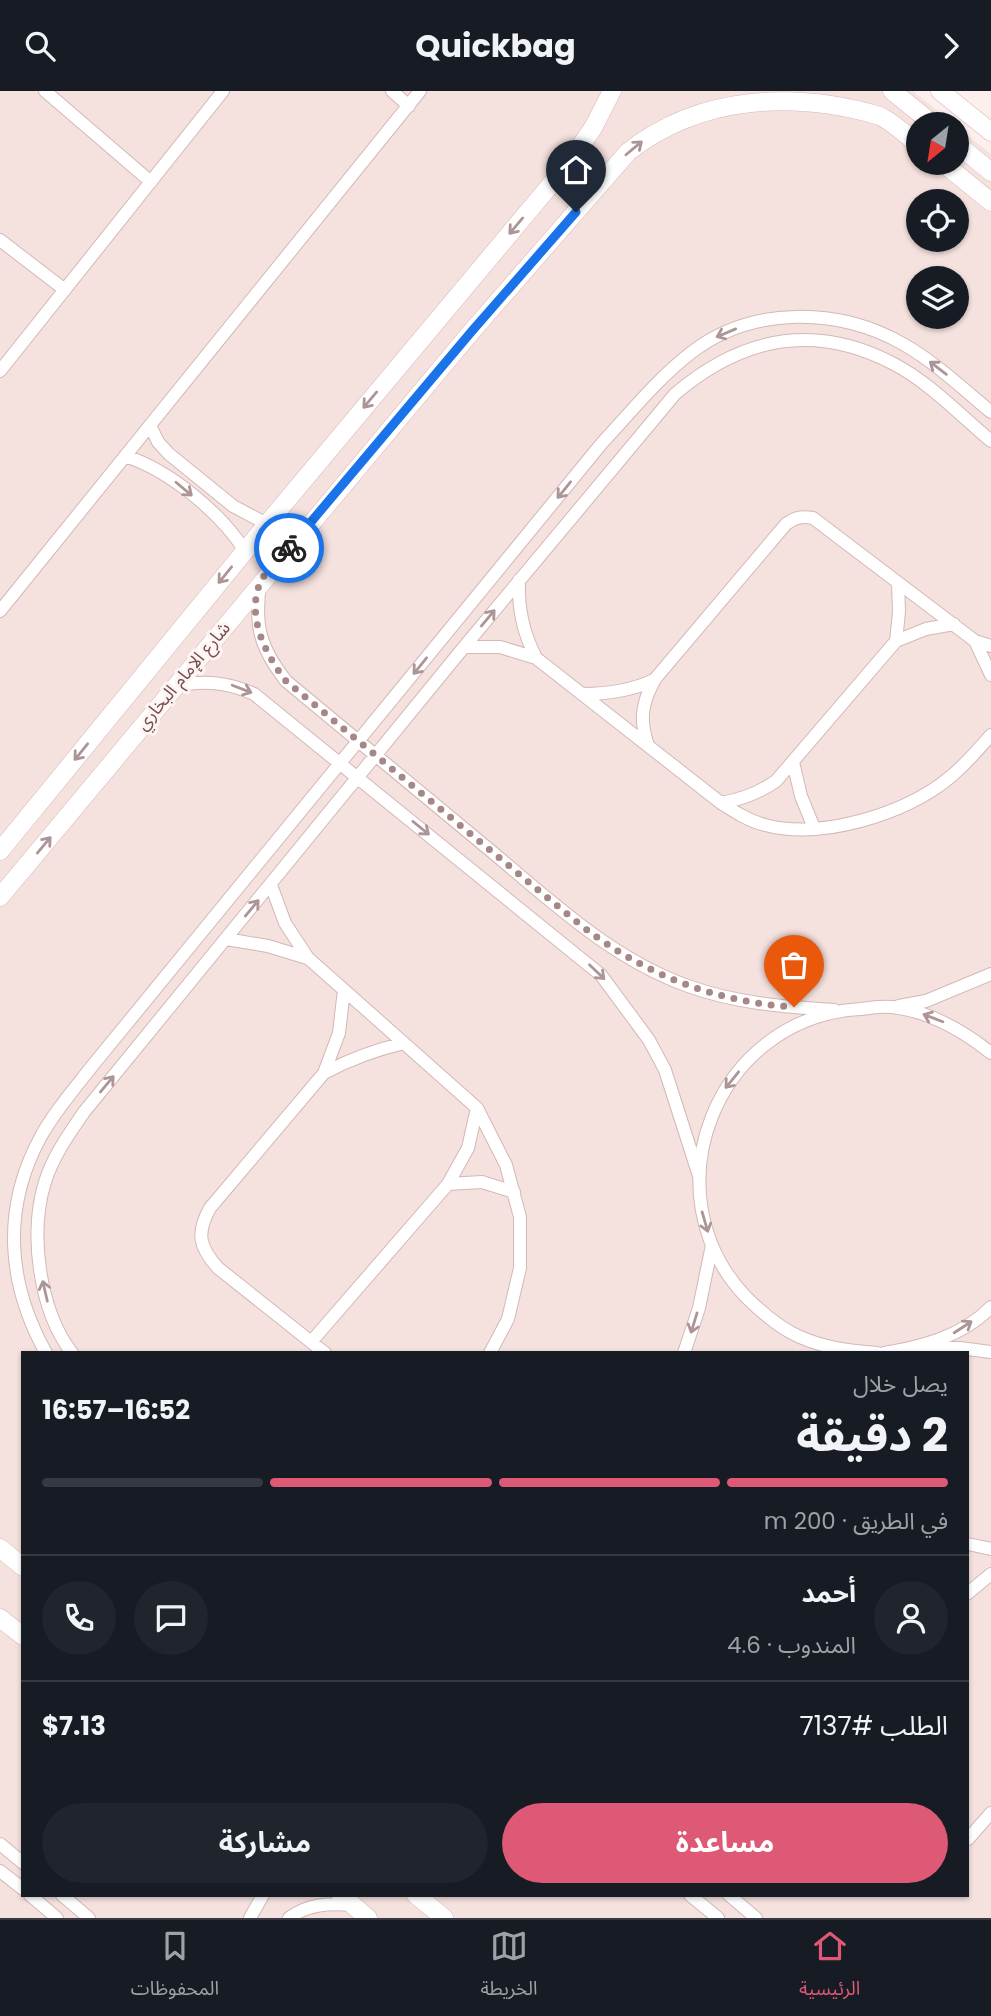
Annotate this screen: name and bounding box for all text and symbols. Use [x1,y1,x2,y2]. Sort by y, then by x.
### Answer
text: Quickbag [415,23,576,68]
icon: search [21,27,59,65]
icon: forward [932,27,970,65]
north arrow [906,112,970,175]
map controls [906,112,969,329]
pin [546,140,606,212]
one-way arrow [625,140,643,156]
icon: home [557,151,595,189]
button: locate [906,189,969,252]
one-way arrow [508,216,524,234]
button: layers [906,266,969,329]
one-way arrow [716,328,737,341]
one-way arrow [930,361,948,376]
one-way arrow [362,391,378,409]
one-way arrow [174,481,192,497]
one-way arrow [556,481,572,499]
courier [254,513,324,583]
icon: bike [270,529,308,567]
one-way arrow [217,566,233,584]
one-way arrow [480,609,496,627]
street label: شارع الإمام البخاري [130,616,237,737]
one-way arrow [412,656,427,674]
one-way arrow [230,684,252,697]
one-way arrow [73,742,89,760]
one-way arrow [412,820,430,835]
one-way arrow [36,836,51,854]
one-way arrow [244,900,260,918]
pin [764,935,824,1007]
icon: bag [775,946,813,984]
one-way arrow [588,964,605,981]
one-way arrow [923,1011,944,1024]
one-way arrow [724,1070,739,1088]
one-way arrow [99,1075,115,1093]
one-way arrow [699,1210,712,1233]
one-way arrow [37,1280,51,1303]
one-way arrow [687,1312,700,1334]
one-way arrow [953,1320,972,1335]
text: يصل خلال [853,1368,948,1400]
text: 16:52–16:57 [42,1392,190,1428]
text: 2 دقيقة [796,1403,948,1467]
text: في الطريق · 200 m [764,1505,948,1537]
text: أحمد [802,1575,856,1611]
button: phone [42,1581,116,1655]
button: chat [134,1581,208,1655]
button: person [874,1581,948,1655]
text: المندوب · 4.6 [727,1629,856,1661]
text: $7.13 [42,1708,106,1744]
text: الطلب #7137 [800,1708,948,1744]
button: مشاركة [42,1803,488,1883]
button: مساعدة [502,1803,948,1883]
tab: المحفوظات [131,1927,219,2009]
tab: الخريطة [481,1927,538,2009]
tab: الرئيسية [799,1927,860,2009]

